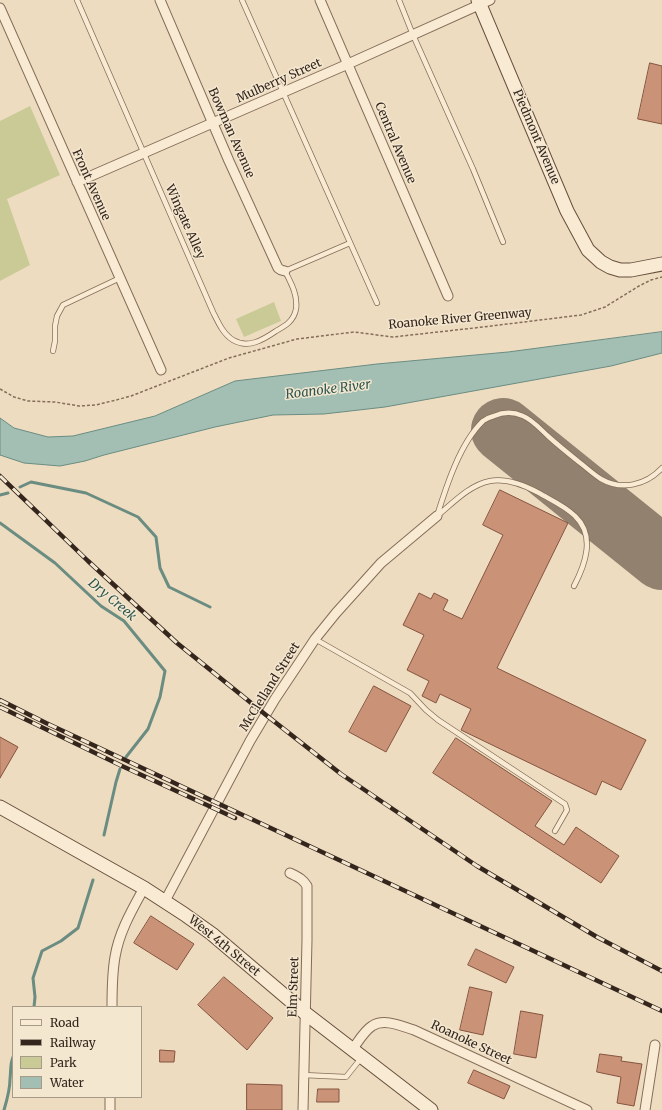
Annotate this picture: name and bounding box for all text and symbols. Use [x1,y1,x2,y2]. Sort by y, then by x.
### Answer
street label: Mulberry Street [234,56,324,106]
street label: Bowman Avenue [205,86,257,180]
street label: Piedmont Avenue [510,87,562,187]
street label: Central Avenue [371,100,419,186]
street label: Front Avenue [69,147,113,223]
street label: Wingate Alley [162,182,208,262]
street label: Roanoke River Greenway [388,306,532,332]
water label: Roanoke River [285,377,371,403]
water label: Dry Creek [85,575,139,625]
street label: McClelland Street [237,640,303,734]
street label: West 4th Street [185,913,263,979]
street label: Elm Street [286,956,302,1018]
legend [12,1006,142,1098]
text: Road [50,1015,79,1030]
street label: Roanoke Street [428,1018,514,1068]
text: Railway [50,1035,96,1050]
text: Park [50,1055,77,1070]
text: Water [50,1075,84,1090]

